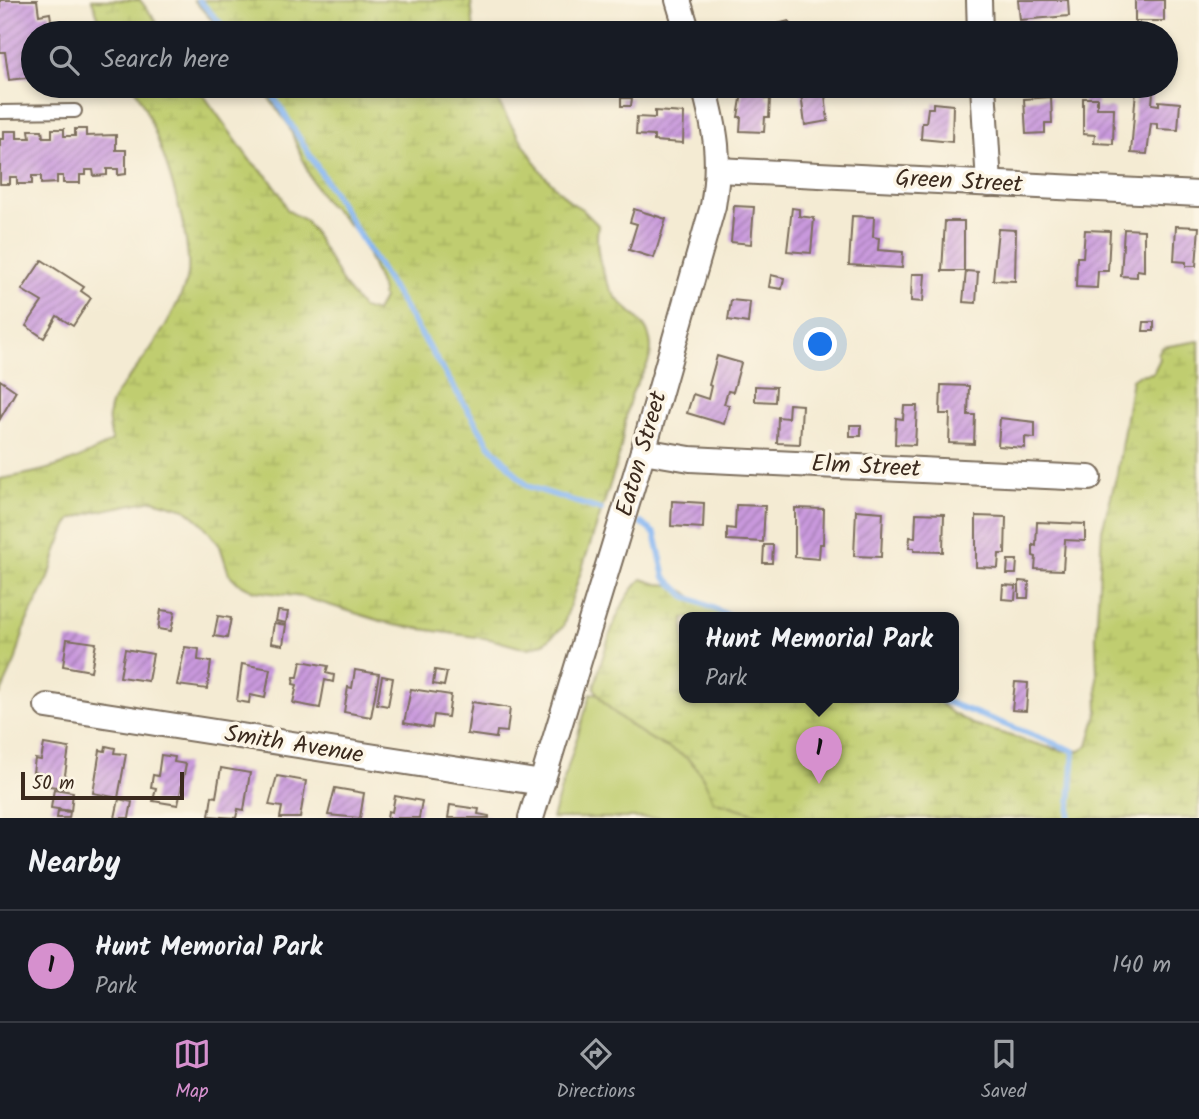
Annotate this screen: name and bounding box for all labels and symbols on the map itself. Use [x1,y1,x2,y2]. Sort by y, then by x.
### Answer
street label: Green Street [894,159,1024,205]
your location [803,327,837,361]
street label: Eaton Street [606,386,679,521]
street label: Elm Street [810,445,922,489]
street label: Smith Avenue [222,715,366,775]
pin: 1 [796,726,842,784]
scale bar [21,769,184,801]

